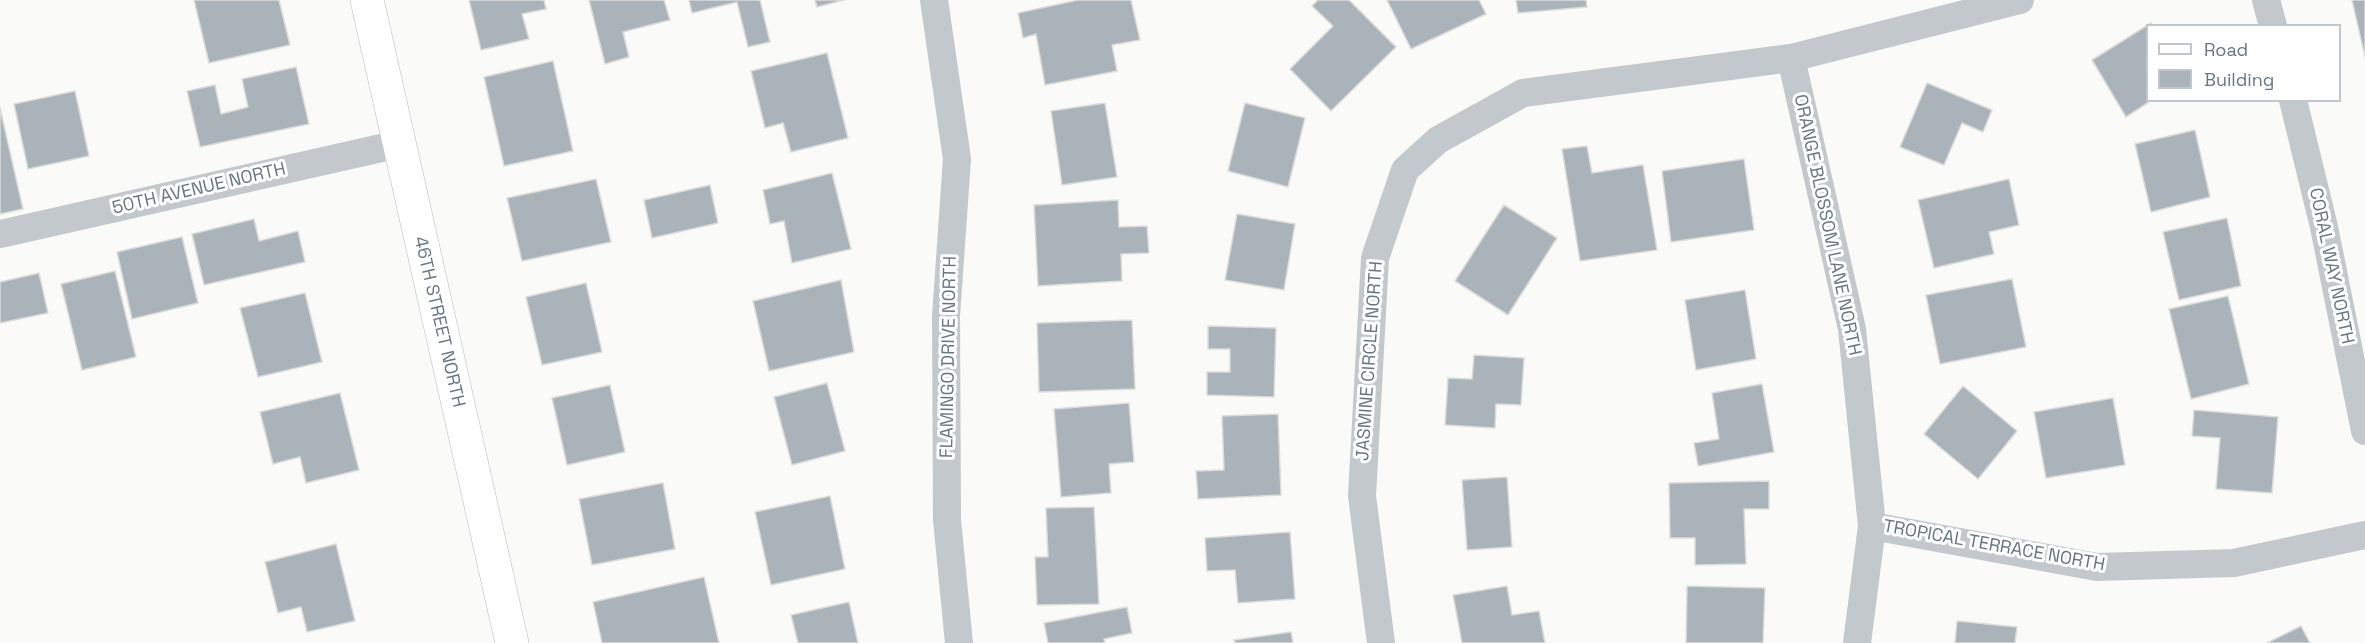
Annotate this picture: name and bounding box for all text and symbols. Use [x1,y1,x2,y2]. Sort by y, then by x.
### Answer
legend [2146,24,2341,102]
text: Road [2204,38,2248,61]
text: Building [2204,68,2274,91]
street label: ORANGE BLOSSOM LANE NORTH [1789,92,1865,358]
street label: 50TH AVENUE NORTH [110,159,288,219]
street label: CORAL WAY NORTH [2304,186,2358,346]
street label: 46TH STREET NORTH [409,234,469,410]
street label: FLAMINGO DRIVE NORTH [936,256,962,458]
street label: JASMINE CIRCLE NORTH [1352,260,1388,462]
street label: TROPICAL TERRACE NORTH [1881,516,2107,576]

